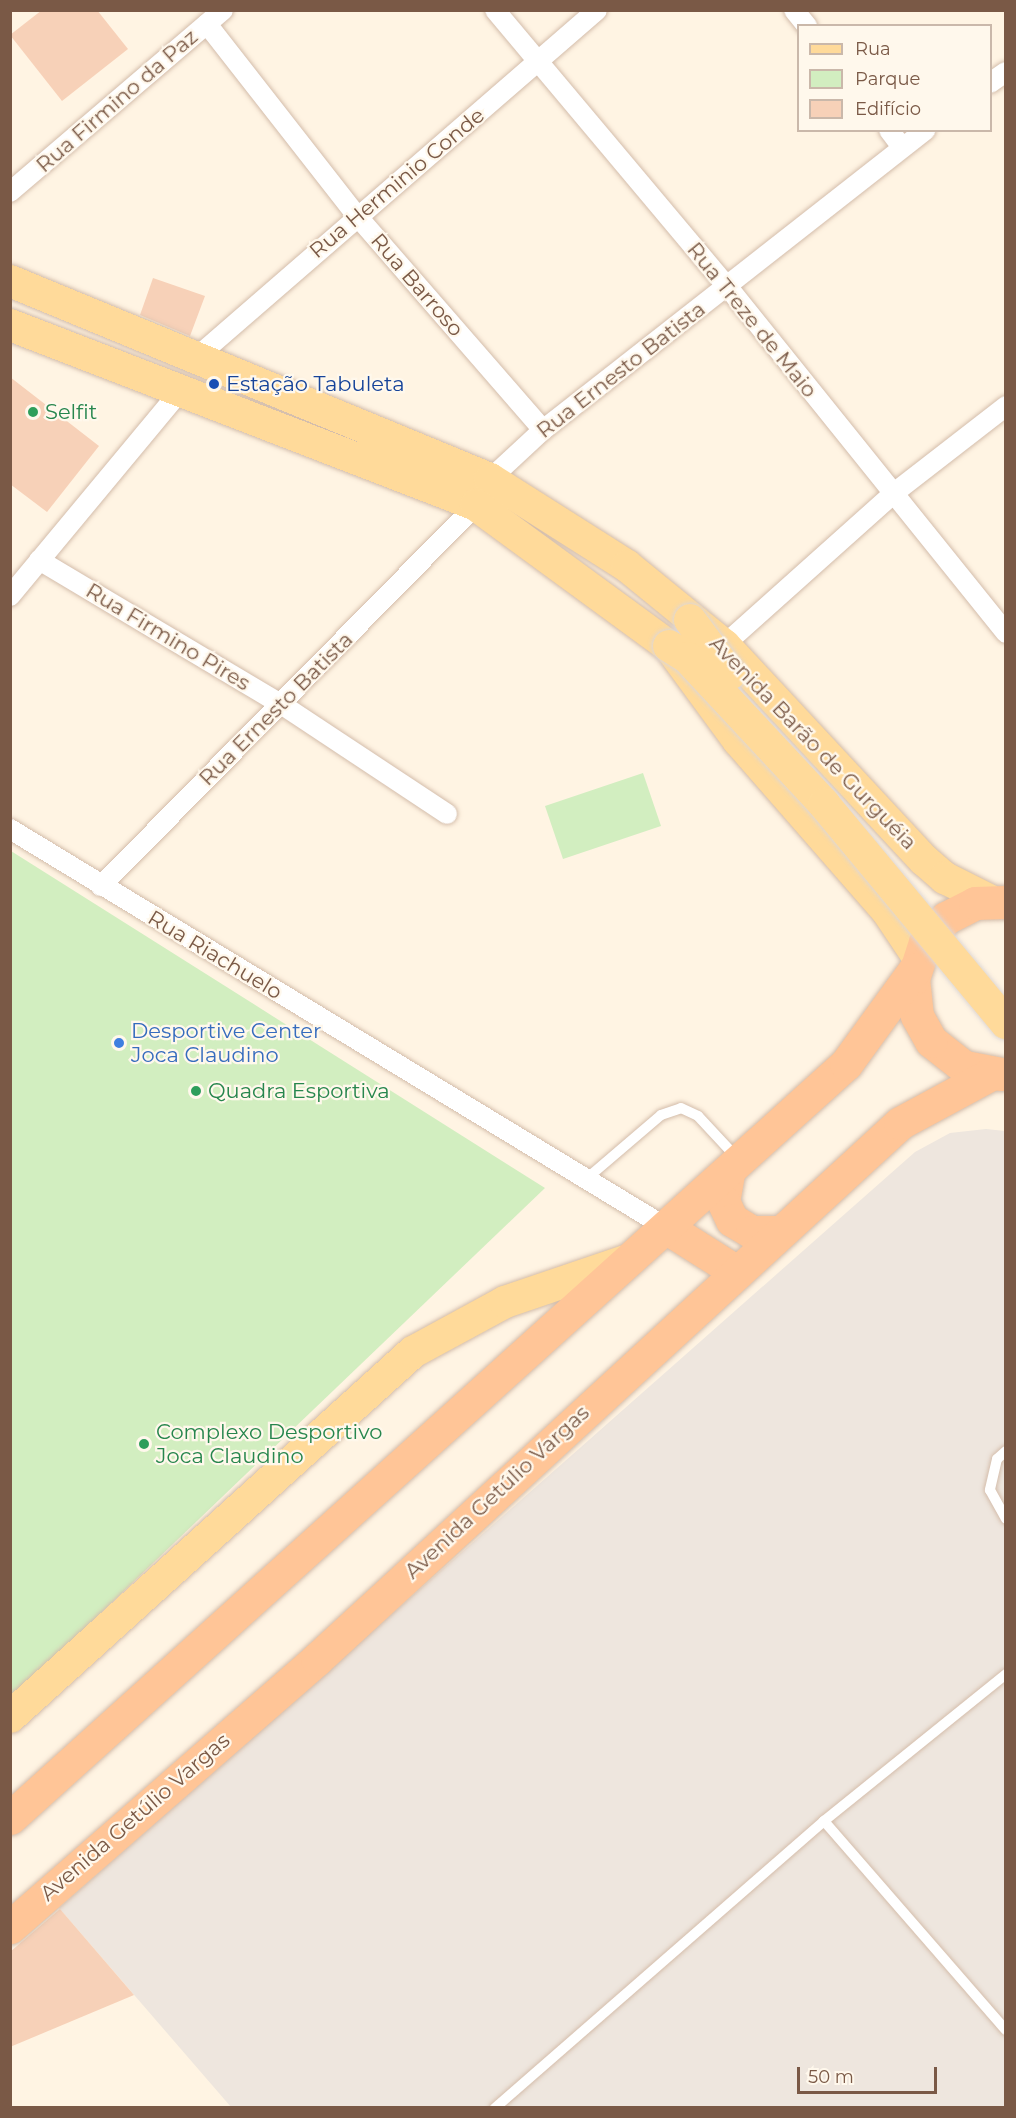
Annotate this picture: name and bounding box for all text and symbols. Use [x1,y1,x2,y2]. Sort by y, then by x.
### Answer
street label: Rua Firmino da Paz [31,24,203,178]
legend [797,24,992,132]
text: Rua [855,38,891,60]
text: Parque [855,68,920,90]
text: Edifício [855,98,921,120]
street label: Rua Herminio Conde [305,103,489,263]
street label: Rua Barroso [365,228,469,342]
street label: Rua Treze de Maio [682,237,822,403]
street label: Rua Ernesto Batista [532,296,710,444]
place label: Estação Tabuleta [226,371,405,397]
marker: Estação Tabuleta [207,377,221,391]
place label: Selfit [45,399,97,425]
marker: Selfit [26,405,40,419]
street label: Rua Firmino Pires [81,578,255,696]
street label: Rua Ernesto Batista [194,627,358,791]
street label: Avenida Barão de Gurguéia [704,631,922,855]
street label: Rua Riachuelo [143,905,287,1005]
place label: Desportive Center Joca Claudino [131,1018,321,1068]
marker: Desportive Center Joca Claudino [112,1036,126,1050]
place label: Quadra Esportiva [208,1078,390,1104]
marker: Quadra Esportiva [189,1084,203,1098]
street label: Avenida Getúlio Vargas [400,1400,594,1584]
place label: Complexo Desportivo Joca Claudino [156,1419,382,1469]
marker: Complexo Desportivo Joca Claudino [137,1437,151,1451]
street label: Avenida Getúlio Vargas [35,1728,235,1906]
scale bar [800,2055,940,2093]
text: 50 m [808,2066,854,2088]

